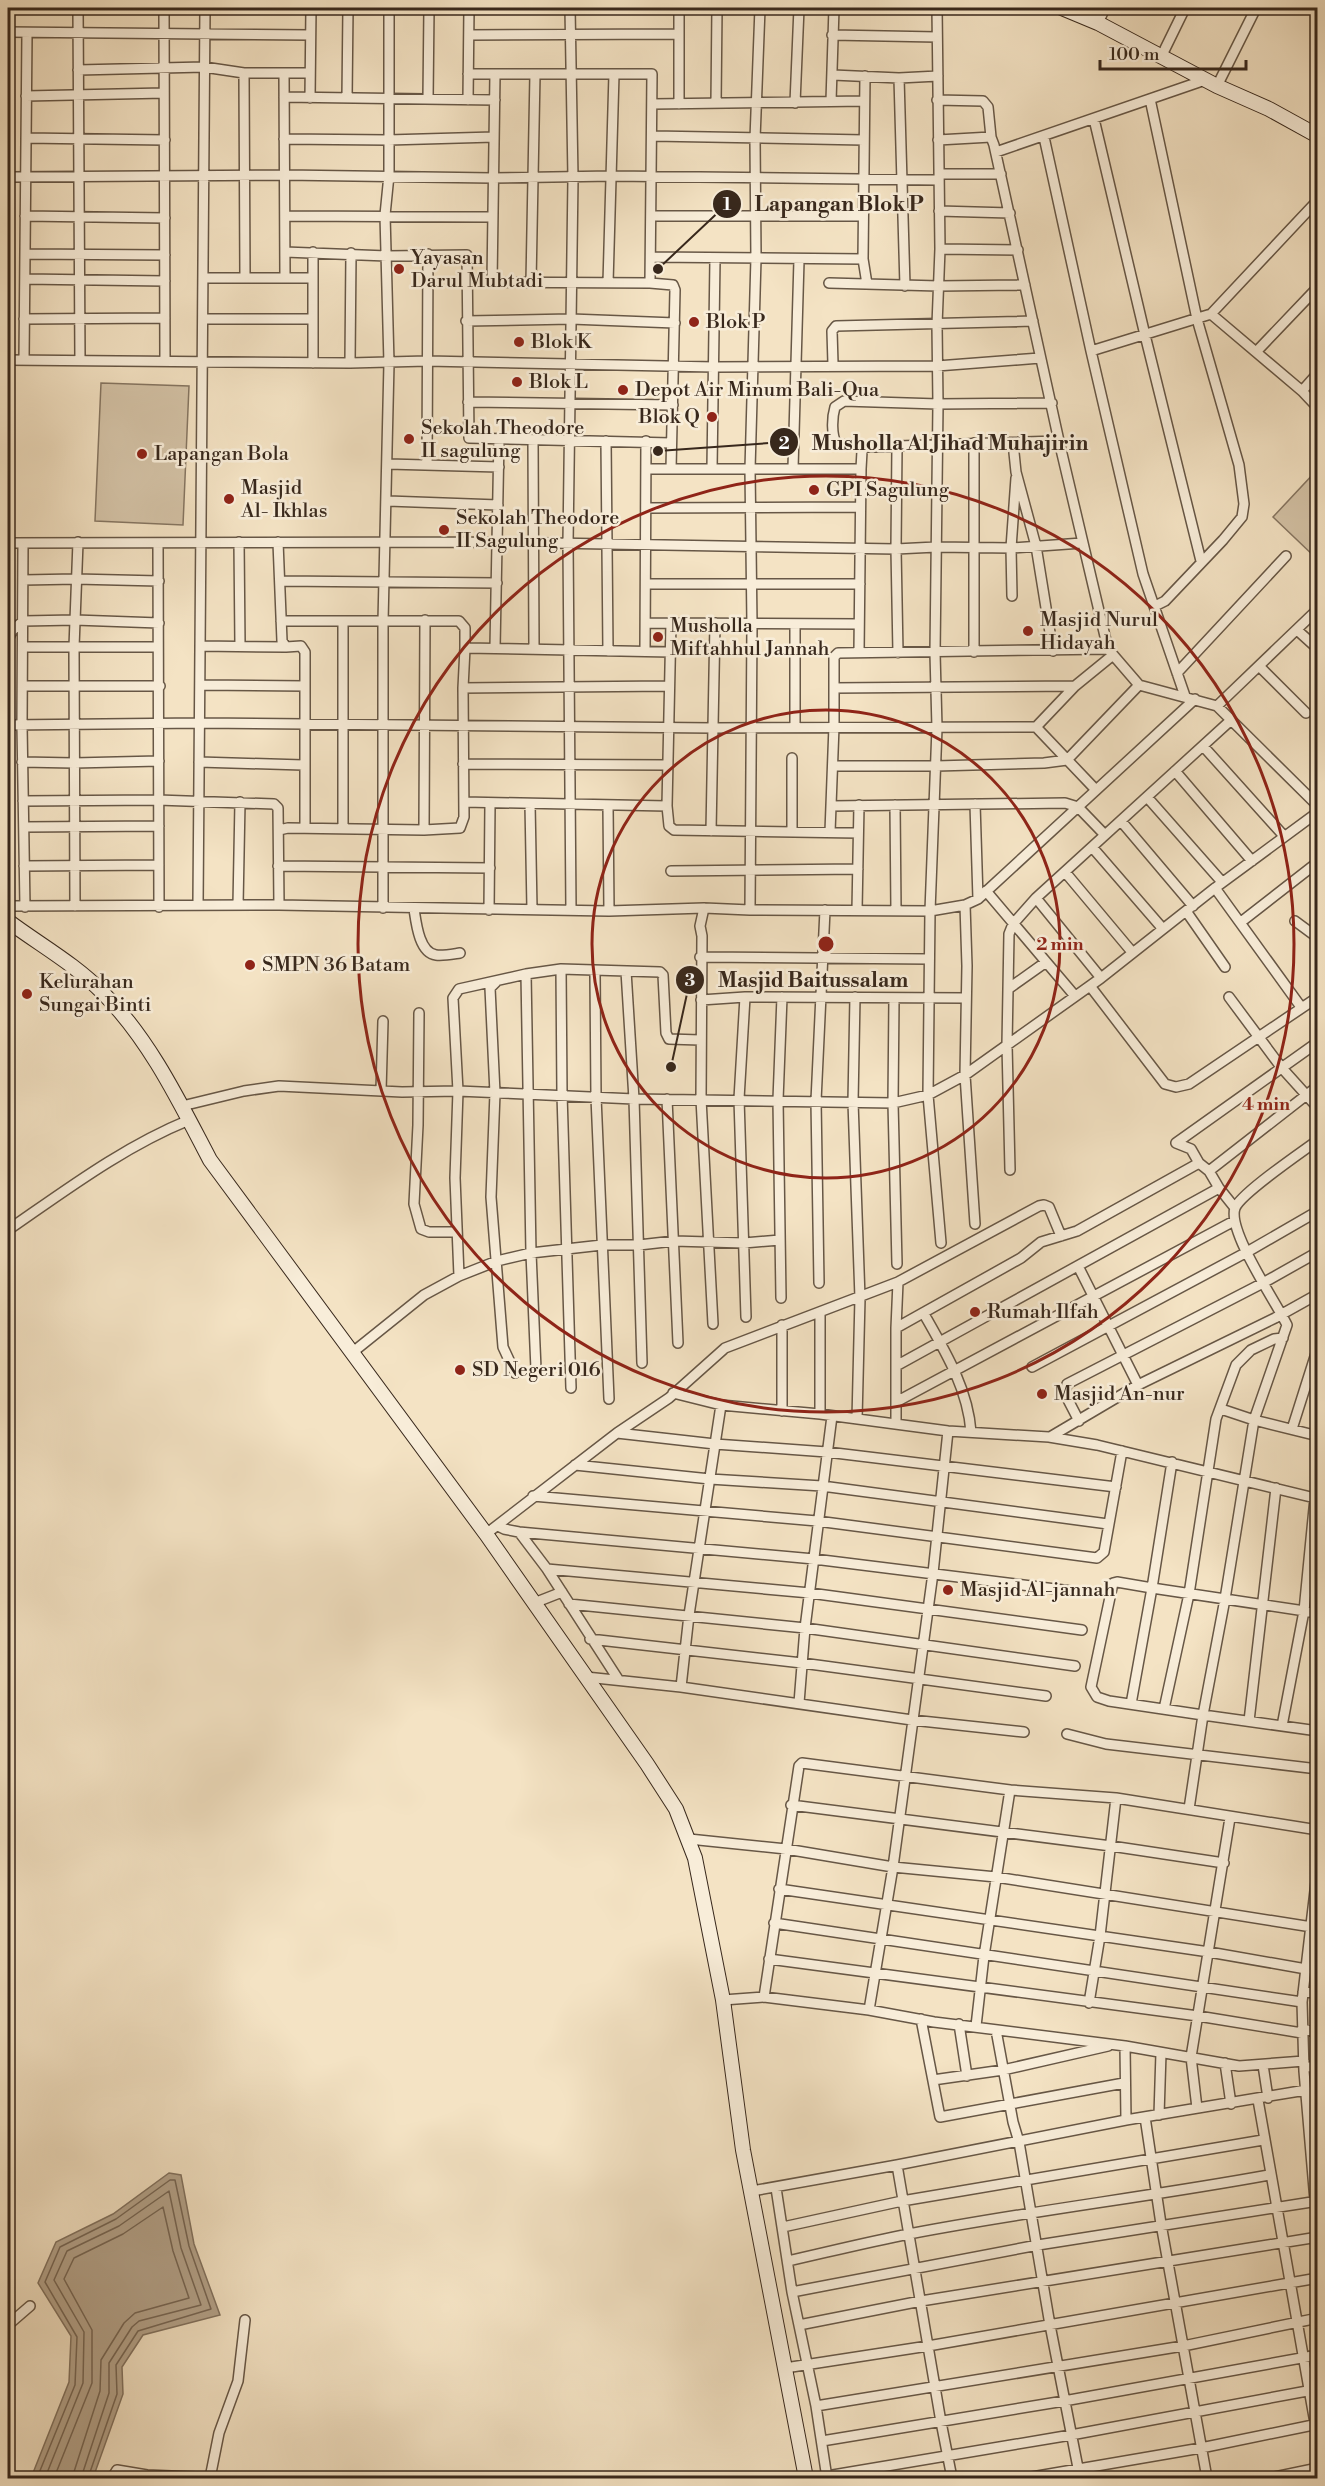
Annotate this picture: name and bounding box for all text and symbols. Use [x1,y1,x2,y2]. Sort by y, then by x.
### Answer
scale bar [1100,33,1246,71]
text: 100 m [1109,43,1160,66]
callout: Lapangan Blok P [712,184,935,223]
text: Lapangan Blok P [754,192,924,218]
text: 1 [723,193,732,216]
place label: Yayasan Darul Mubtadi [410,246,544,294]
marker: Yayasan Darul Mubtadi [392,262,406,276]
place label: Blok P [705,310,766,335]
marker: Blok P [687,315,701,329]
place label: Blok K [530,330,593,355]
marker: Blok K [512,335,526,349]
place label: Blok L [528,370,588,395]
marker: Blok L [510,375,524,389]
place label: Depot Air Minum Bali-Qua [635,378,880,403]
marker: Depot Air Minum Bali-Qua [616,383,630,397]
place label: Blok Q [638,405,700,430]
marker: Blok Q [705,410,719,424]
place label: Sekolah Theodore II sagulung [421,416,584,464]
callout: Musholla Al Jihad Muhajirin [769,423,1100,462]
text: Musholla Al Jihad Muhajirin [812,431,1089,457]
marker: Sekolah Theodore II sagulung [402,432,416,446]
text: 2 [778,432,790,455]
place label: Lapangan Bola [154,442,290,467]
marker: Lapangan Bola [135,447,149,461]
place label: Masjid Al- Ikhlas [240,476,327,524]
place label: GPI Sagulung [826,478,950,503]
marker: GPI Sagulung [807,483,821,497]
marker: Masjid Al- Ikhlas [222,492,236,506]
place label: Sekolah Theodore II Sagulung [456,506,619,554]
marker: Sekolah Theodore II Sagulung [437,523,451,537]
place label: Masjid Nurul Hidayah [1040,608,1158,656]
place label: Musholla Miftahhul Jannah [670,614,830,662]
marker: Masjid Nurul Hidayah [1021,624,1035,638]
marker: Musholla Miftahhul Jannah [651,630,665,644]
text: 2 min [1036,933,1084,956]
centre of rings [816,934,836,954]
place label: SMPN 36 Batam [262,953,411,978]
marker: SMPN 36 Batam [243,958,257,972]
callout: Masjid Baitussalam [675,960,920,999]
text: Masjid Baitussalam [718,968,908,994]
text: 3 [685,969,696,992]
place label: Kelurahan Sungai Binti [39,970,152,1018]
marker: Kelurahan Sungai Binti [20,987,34,1001]
text: 4 min [1242,1093,1290,1116]
place label: Rumah Ilfah [987,1300,1099,1325]
marker: Rumah Ilfah [968,1305,982,1319]
place label: SD Negeri 016 [472,1358,601,1383]
marker: SD Negeri 016 [453,1363,467,1377]
place label: Masjid An-nur [1054,1382,1185,1407]
marker: Masjid An-nur [1035,1387,1049,1401]
place label: Masjid Al-jannah [960,1578,1115,1603]
marker: Masjid Al-jannah [941,1583,955,1597]

